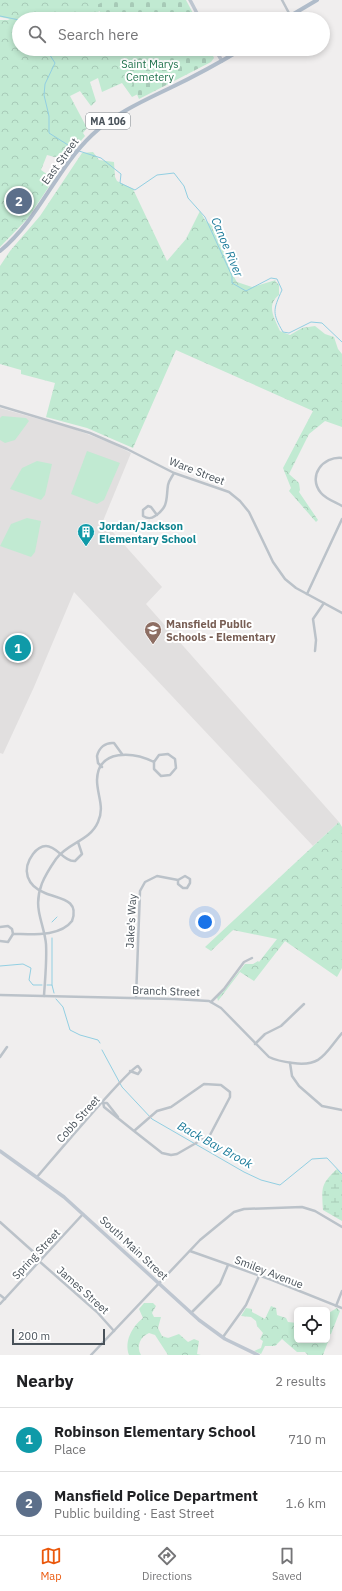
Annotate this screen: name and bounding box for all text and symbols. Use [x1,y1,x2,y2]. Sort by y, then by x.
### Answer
search box [12,12,330,56]
icon: search [26,23,48,45]
text: Search here [58,25,138,44]
park label: Saint Marys Cemetery [121,57,179,84]
road number: MA 106 [86,113,130,129]
street label: East Street [38,135,82,187]
pin: 2 [6,186,32,216]
water label: Canoe River [208,215,247,279]
street label: Ware Street [167,454,227,488]
place label: Jordan/Jackson Elementary School [99,519,197,546]
building icon: Jordan/Jackson Elementary School [76,522,96,547]
place label: Mansfield Public Schools - Elementary [166,617,276,644]
school or university icon: Mansfield Public Schools - Elementary [143,620,163,645]
pin: 1 [5,633,31,663]
street label: Jake's Way [123,893,139,949]
your location [195,912,215,932]
street label: Branch Street [132,983,200,999]
street label: Cobb Street [53,1092,103,1145]
water label: Back Bay Brook [175,1118,256,1172]
street label: South Main Street [97,1213,171,1283]
street label: Spring Street [9,1226,63,1282]
street label: Smiley Avenue [233,1252,305,1292]
street label: James Street [54,1263,112,1317]
map controls [294,1307,330,1343]
button: locate [294,1307,330,1343]
scale bar [12,1327,105,1346]
text: 200 m [18,1329,50,1343]
text: Nearby [16,1370,74,1392]
text: 2 results [275,1373,326,1390]
text: Robinson Elementary School [54,1422,256,1441]
text: 1 [25,1431,33,1448]
text: 710 m [288,1431,326,1448]
text: Place [54,1441,86,1458]
text: Mansfield Police Department [54,1486,258,1505]
text: 2 [25,1495,33,1512]
text: 1.6 km [286,1495,326,1512]
text: Public building · East Street [54,1505,214,1522]
tab: Map [40,1545,62,1583]
tab: Directions [142,1545,192,1583]
tab: Saved [272,1545,302,1583]

